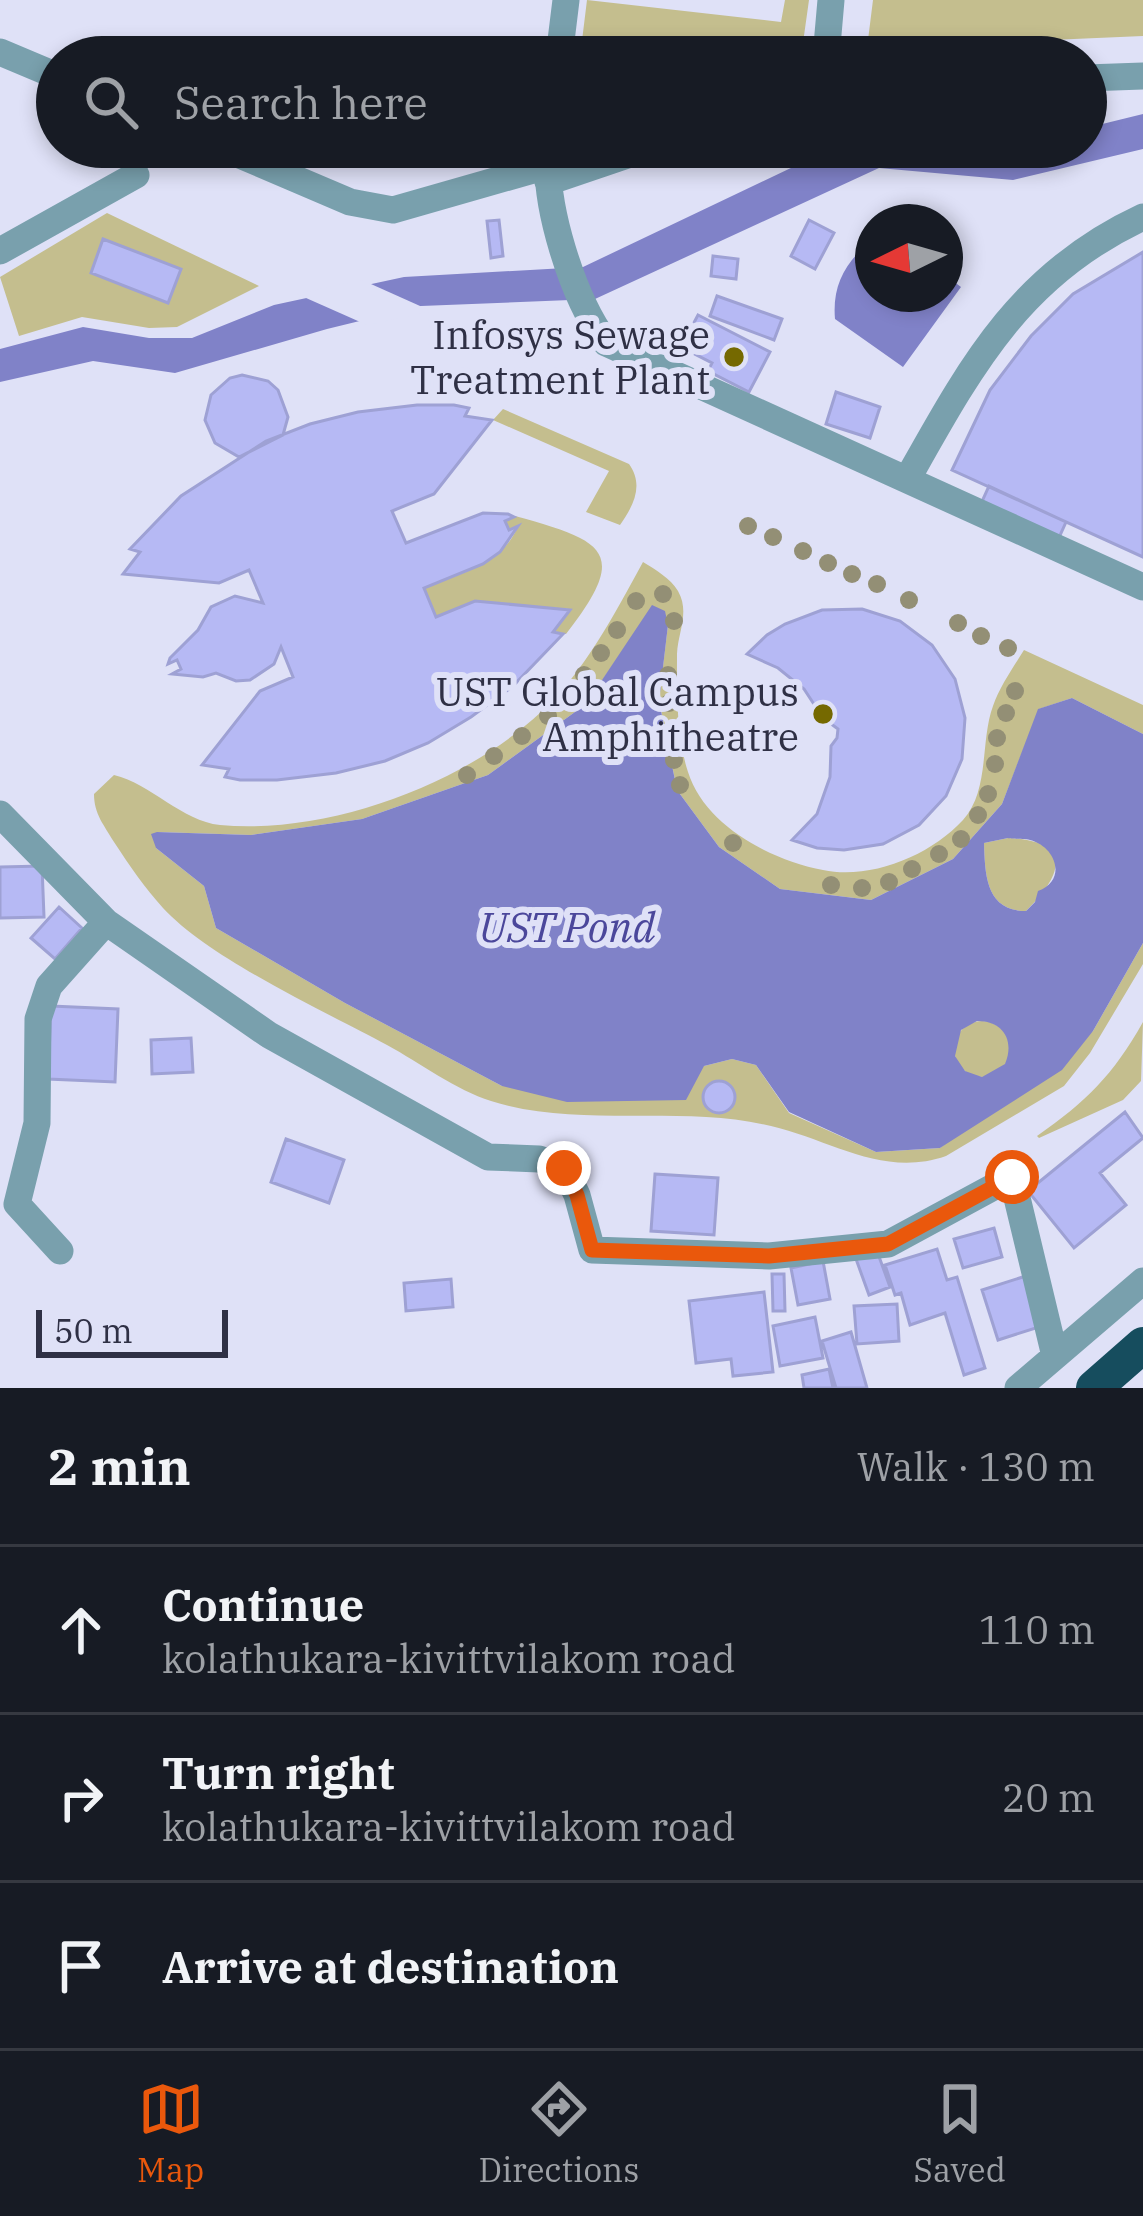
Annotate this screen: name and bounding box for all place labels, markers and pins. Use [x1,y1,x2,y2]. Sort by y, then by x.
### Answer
place label: Infosys Sewage Treatment Plant [410,309,710,405]
marker: Infosys Sewage Treatment Plant [721,344,747,370]
place label: UST Global Campus Amphitheatre [435,666,799,762]
marker: UST Global Campus Amphitheatre [810,701,836,727]

